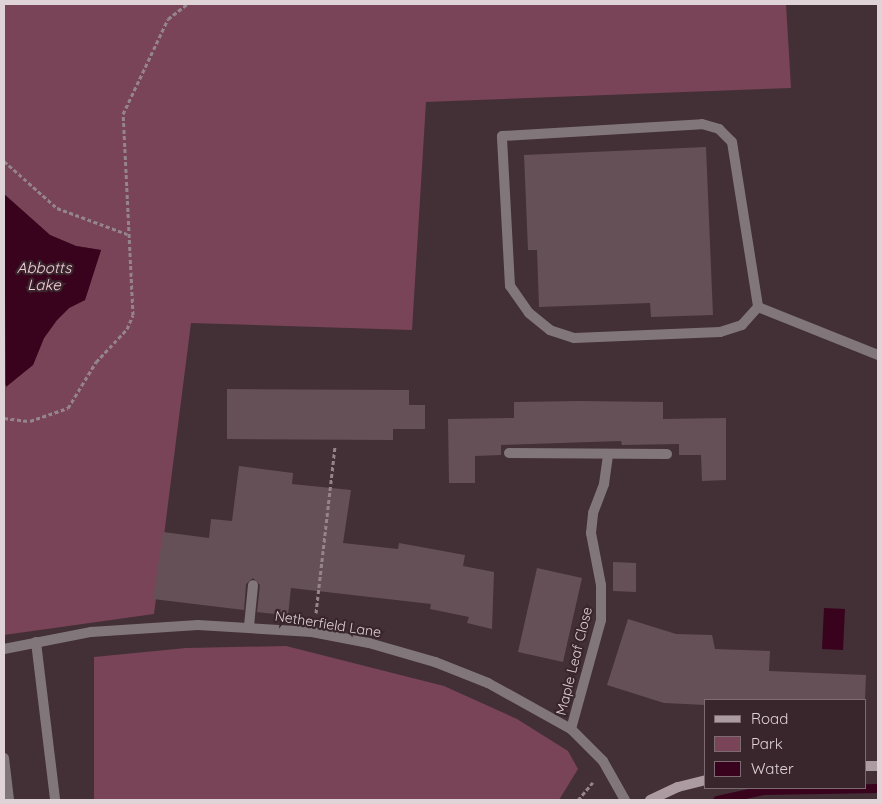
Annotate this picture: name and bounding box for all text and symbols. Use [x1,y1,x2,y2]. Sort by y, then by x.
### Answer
water label: Abbotts Lake [17,258,71,293]
street label: Maple Leaf Close [552,605,596,717]
street label: Netherfield Lane [274,607,382,641]
legend [704,699,867,789]
text: Road [751,709,788,728]
text: Park [751,734,783,753]
text: Water [751,759,794,778]

